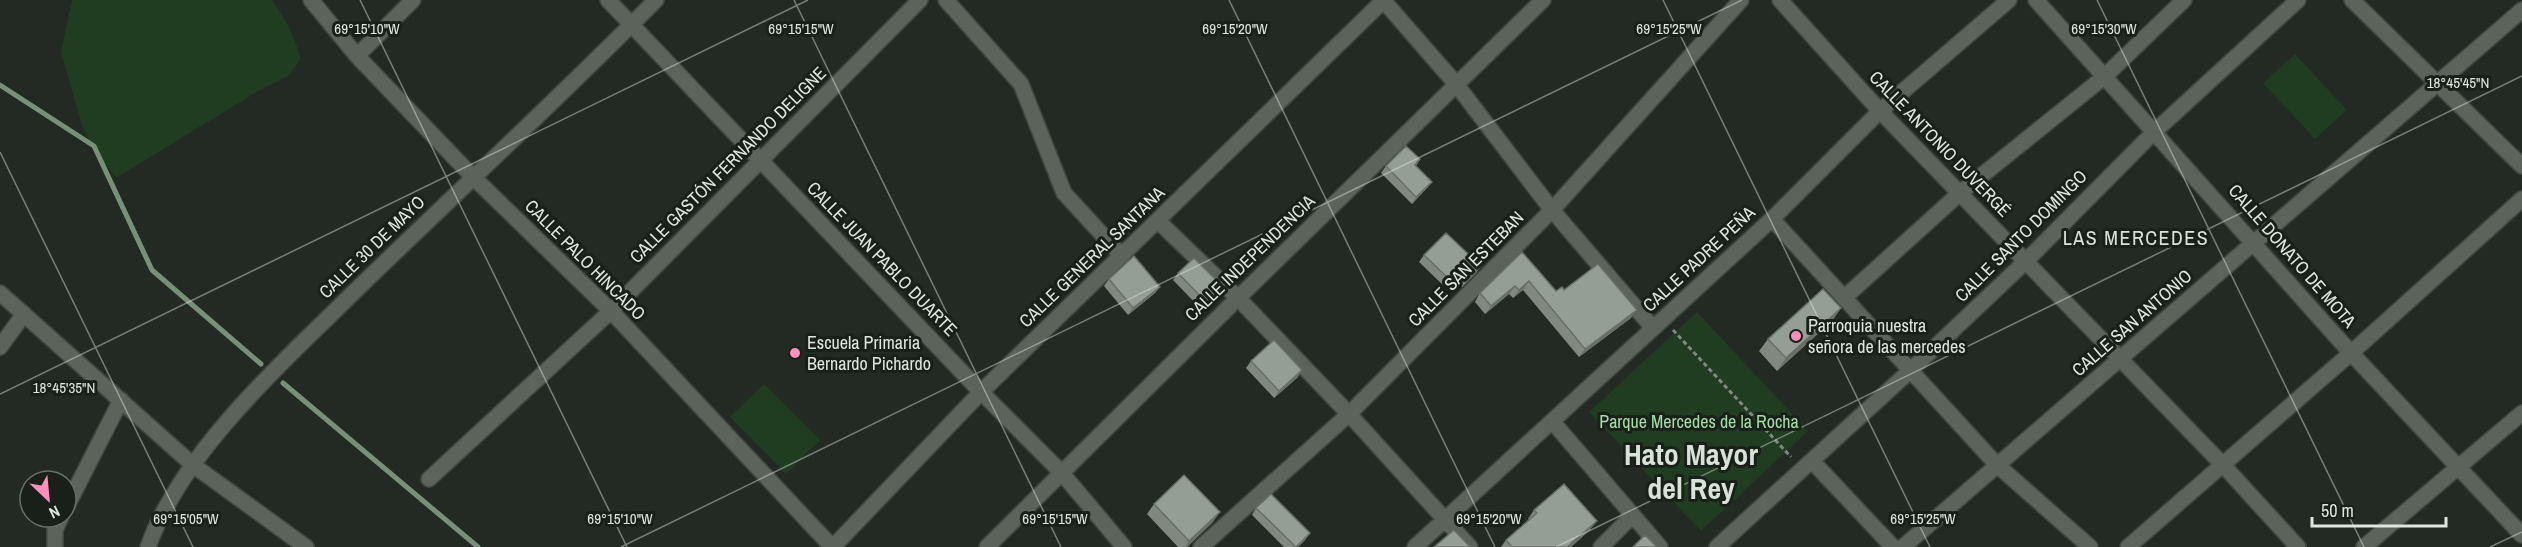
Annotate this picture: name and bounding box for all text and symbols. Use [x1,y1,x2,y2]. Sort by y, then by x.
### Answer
text: 69°15'10"W [334,18,400,39]
text: 69°15'15"W [768,18,834,39]
text: 69°15'20"W [1202,18,1268,39]
text: 69°15'25"W [1636,18,1702,39]
text: 69°15'30"W [2071,18,2137,39]
street label: CALLE GASTÓN FERNANDO DELIGNE [624,61,832,269]
street label: CALLE ANTONIO DUVERGÉ [1864,65,2017,222]
text: 18°45'45"N [2427,72,2489,93]
street label: CALLE SANTO DOMINGO [1949,164,2092,307]
street label: CALLE JUAN PABLO DUARTE [802,176,963,342]
street label: CALLE DONATO DE MOTA [2223,178,2362,333]
street label: CALLE GENERAL SANTANA [1013,180,1170,333]
street label: CALLE INDEPENDENCIA [1179,189,1320,326]
street label: CALLE 30 DE MAYO [313,190,430,304]
street label: CALLE PALO HINCADO [519,194,651,326]
street label: CALLE PADRE PEÑA [1637,200,1760,317]
street label: CALLE SAN ESTEBAN [1402,205,1529,332]
district label: LAS MERCEDES [2063,224,2209,251]
street label: CALLE SAN ANTONIO [2066,263,2197,382]
place label: Parroquia nuestra señora de las mercedes [1808,313,1966,359]
marker: Parroquia nuestra señora de las mercedes [1789,329,1803,343]
place label: Escuela Primaria Bernardo Pichardo [807,330,931,376]
marker: Escuela Primaria Bernardo Pichardo [788,346,802,360]
text: 18°45'35"N [33,377,95,398]
park label: Parque Mercedes de la Rocha [1599,409,1799,434]
district label: Hato Mayor del Rey [1624,434,1758,508]
north arrow [18,469,78,529]
scale bar [2312,490,2446,528]
text: 50 m [2321,498,2354,523]
text: N [45,501,64,524]
text: 69°15'05"W [153,508,219,529]
text: 69°15'10"W [587,508,653,529]
text: 69°15'15"W [1022,508,1088,529]
text: 69°15'20"W [1456,508,1522,529]
text: 69°15'25"W [1890,508,1956,529]

